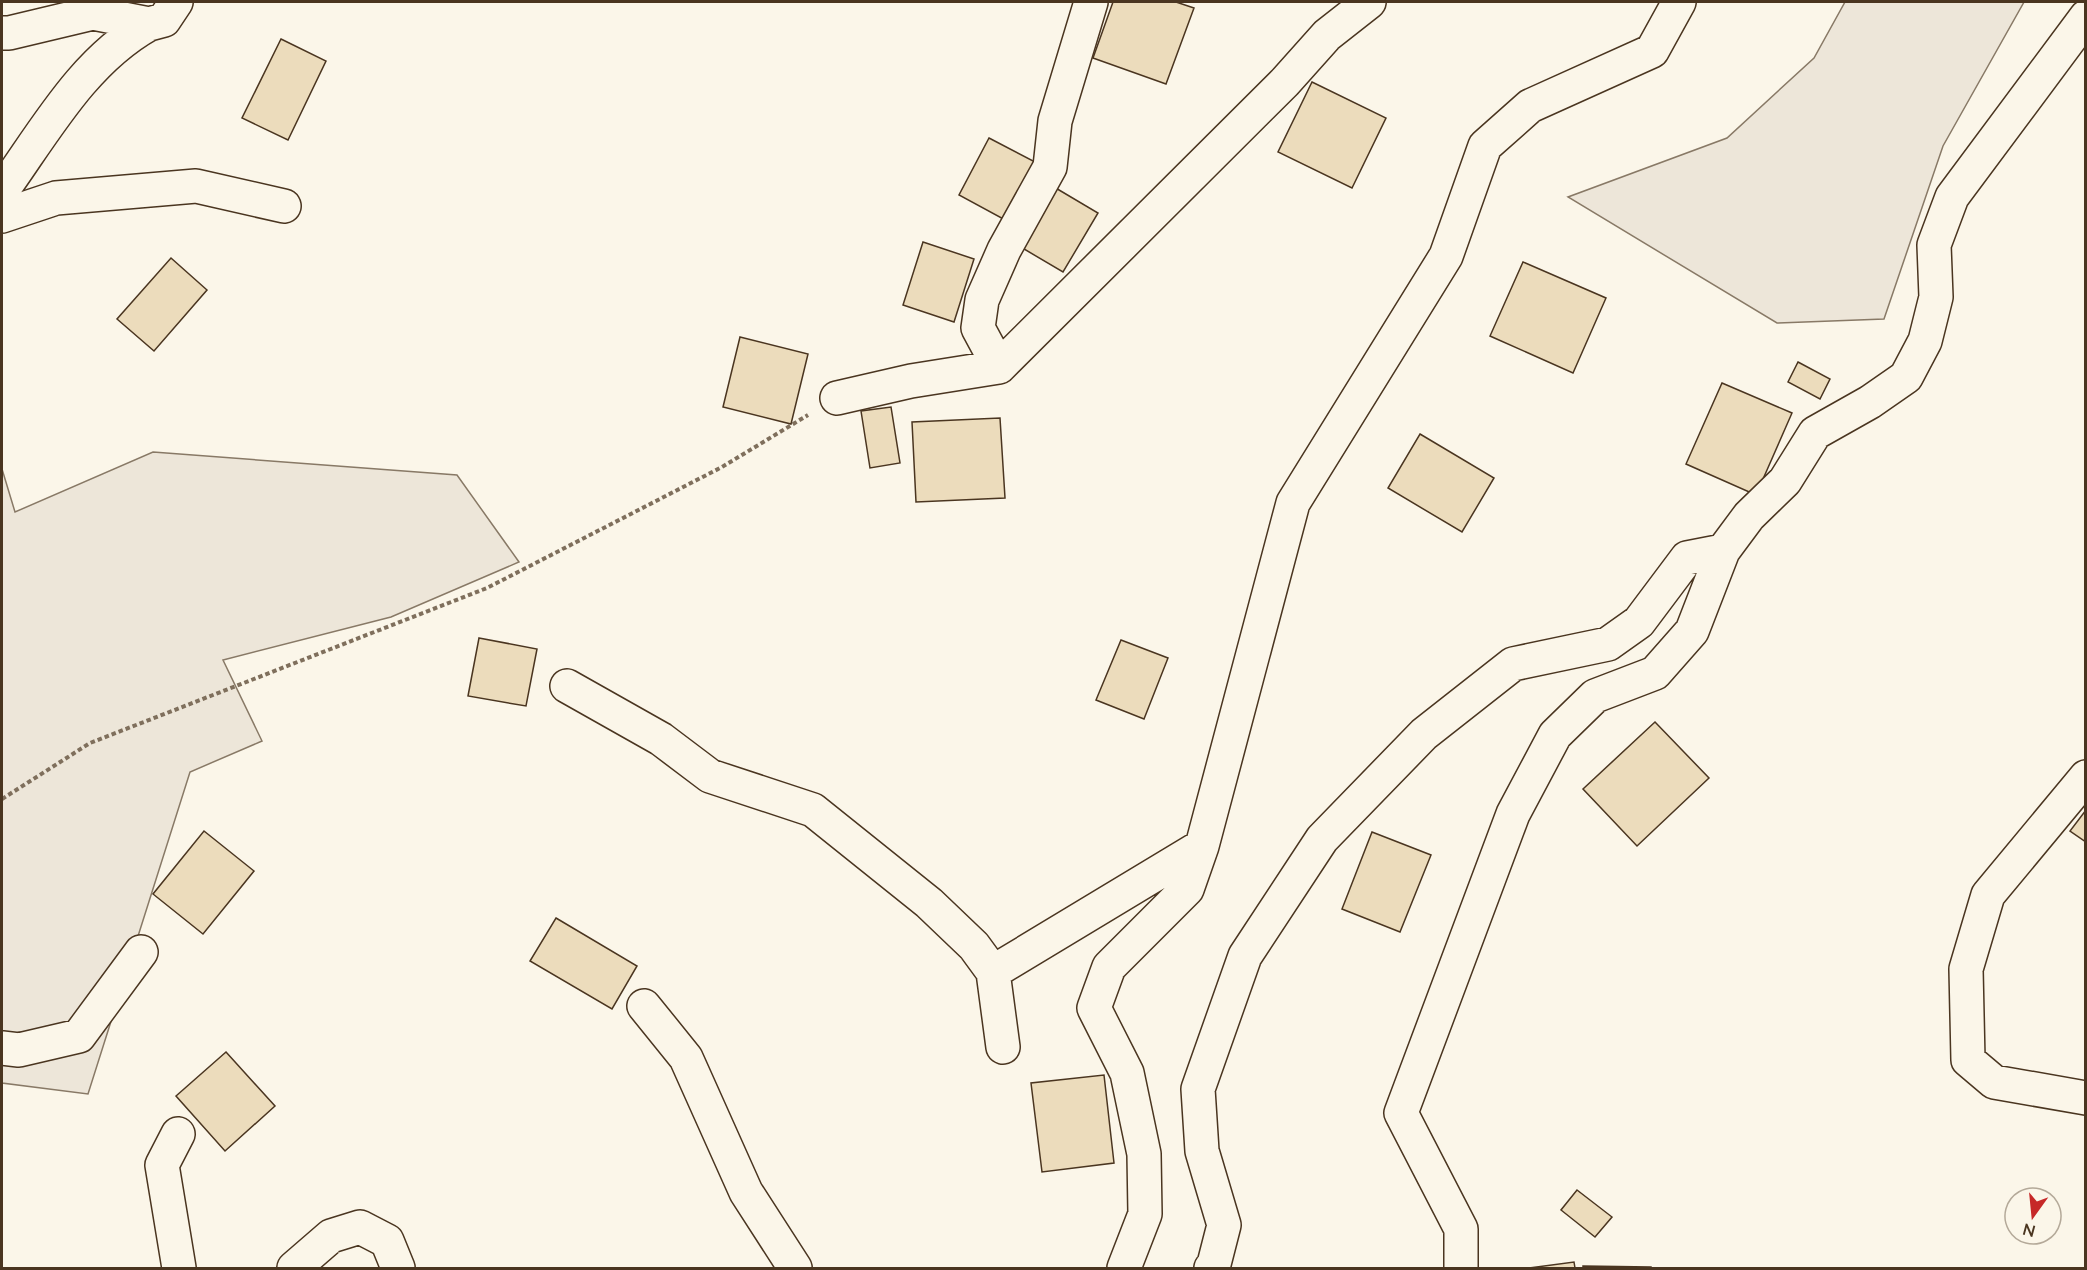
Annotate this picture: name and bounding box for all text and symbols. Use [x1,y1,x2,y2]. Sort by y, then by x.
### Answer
north arrow [2003,1186,2063,1246]
text: N [2021,1220,2037,1242]

